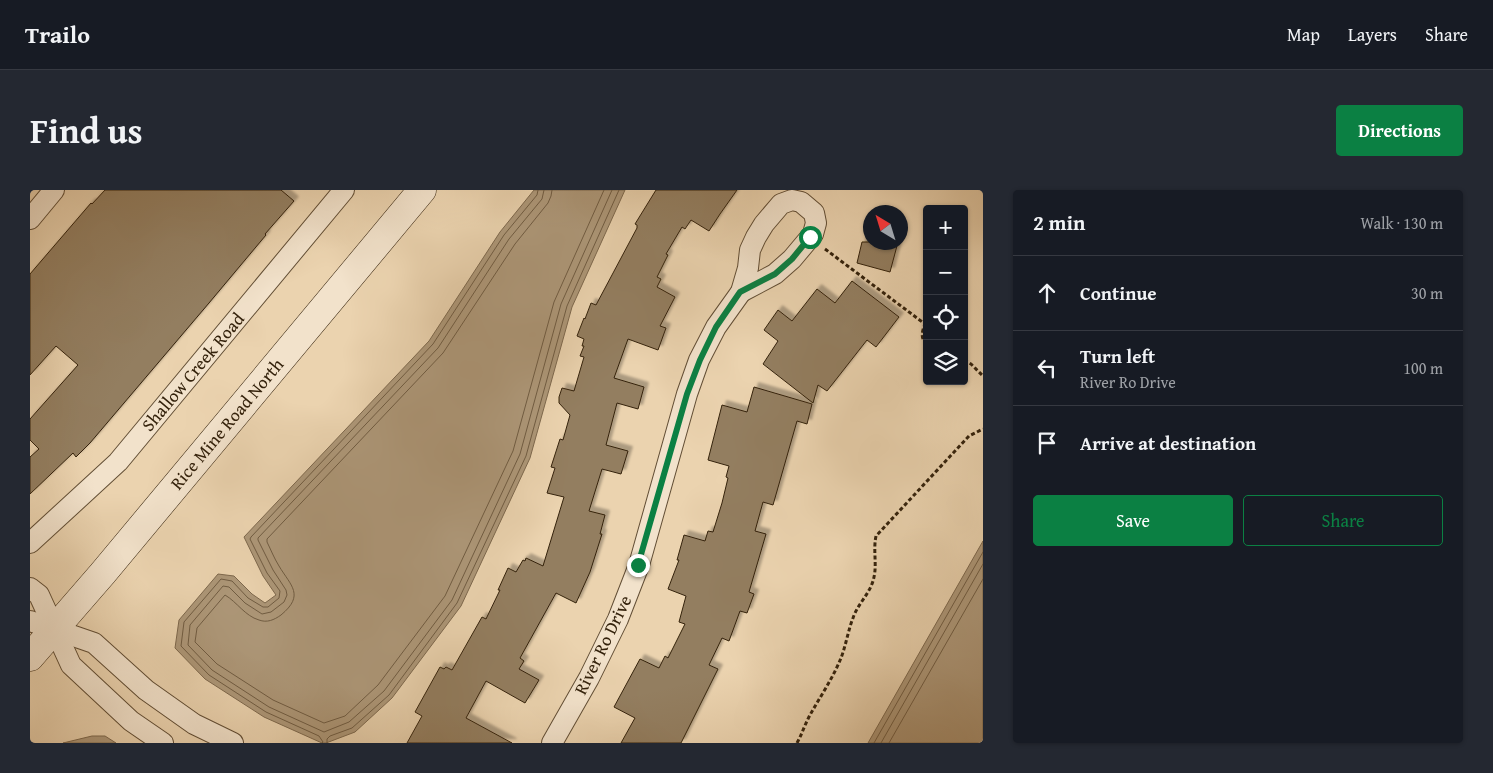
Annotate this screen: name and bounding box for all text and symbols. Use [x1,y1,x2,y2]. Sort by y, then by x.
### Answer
text: Trailo [25,17,90,52]
text: Map [1287,21,1320,48]
text: Layers [1348,21,1397,48]
text: Share [1425,21,1468,48]
text: Find us [30,105,143,156]
button: Directions [1336,105,1463,156]
north arrow [863,205,908,250]
map controls [923,205,968,385]
button: + [923,205,968,250]
text: 2 min [1033,207,1085,238]
text: Walk · 130 m [1360,211,1443,235]
route start [799,226,822,249]
button: − [923,250,968,295]
icon: ahead [1033,279,1061,307]
text: Continue [1080,279,1157,307]
text: 30 m [1411,281,1443,305]
button: locate [923,295,968,340]
street label: Shallow Creek Road [135,306,251,437]
button: layers [923,340,968,385]
text: Turn left [1080,342,1155,370]
street label: Rice Mine Road North [163,352,290,495]
icon: left [1033,354,1061,382]
text: 100 m [1403,356,1443,380]
text: River Ro Drive [1080,370,1176,394]
icon: arrive [1033,429,1061,457]
text: Arrive at destination [1080,429,1256,457]
button: Save [1033,495,1233,546]
button: Share [1243,495,1443,546]
route end [627,554,650,577]
street label: River Ro Drive [567,590,638,699]

